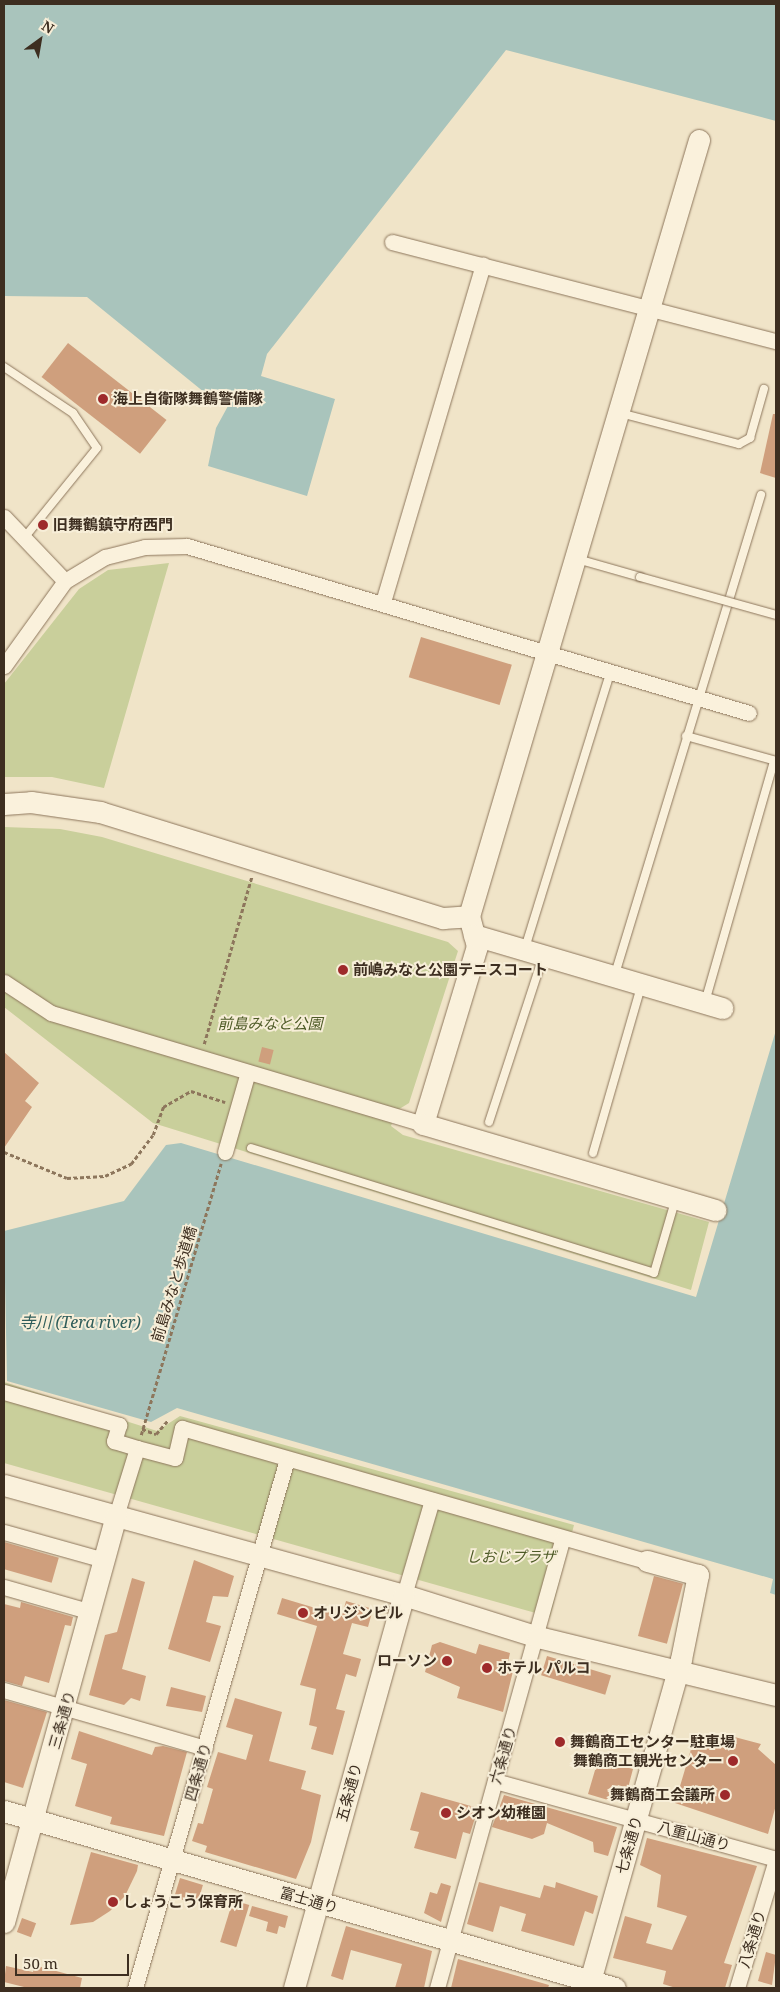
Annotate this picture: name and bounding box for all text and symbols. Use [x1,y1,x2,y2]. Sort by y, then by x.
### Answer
north arrow [15,15,65,65]
text: N [38,16,58,38]
place label: 海上自衛隊舞鶴警備隊 [113,390,263,408]
marker: 海上自衛隊舞鶴警備隊 [97,393,109,405]
place label: 旧舞鶴鎮守府西門 [53,516,173,534]
marker: 旧舞鶴鎮守府西門 [37,519,49,531]
place label: 前嶋みなと公園テニスコート [353,961,548,979]
marker: 前嶋みなと公園テニスコート [337,964,349,976]
park label: 前島みなと公園 [218,1015,322,1033]
street label: 前島みなと歩道橋 [148,1224,200,1344]
water label: 寺川 (Tera river) [19,1312,141,1332]
park label: しおじプラザ [466,1548,556,1566]
place label: オリジンビル [313,1604,403,1622]
marker: オリジンビル [297,1607,309,1619]
place label: ローソン [377,1652,437,1670]
marker: ローソン [441,1655,453,1667]
place label: ホテル パルコ [497,1659,591,1677]
marker: ホテル パルコ [481,1662,493,1674]
street label: 三条通り [45,1689,79,1751]
street label: 六条通り [486,1724,520,1786]
place label: 舞鶴商工センター駐車場 [570,1733,735,1751]
marker: 舞鶴商工センター駐車場 [554,1736,566,1748]
street label: 四条通り [181,1741,215,1803]
place label: 舞鶴商工観光センター [573,1752,723,1770]
marker: 舞鶴商工観光センター [727,1755,739,1767]
street label: 五条通り [333,1761,365,1823]
place label: 舞鶴商工会議所 [610,1786,715,1804]
marker: 舞鶴商工会議所 [719,1789,731,1801]
place label: シオン幼稚園 [456,1804,546,1822]
marker: シオン幼稚園 [440,1807,452,1819]
street label: 七条通り [612,1814,646,1876]
street label: 八重山通り [655,1818,733,1854]
street label: 富士通り [278,1883,340,1917]
place label: しょうこう保育所 [123,1893,243,1911]
marker: しょうこう保育所 [107,1896,119,1908]
street label: 八条通り [735,1908,769,1970]
scale bar [18,1944,131,1976]
text: 50 m [23,1953,58,1973]

